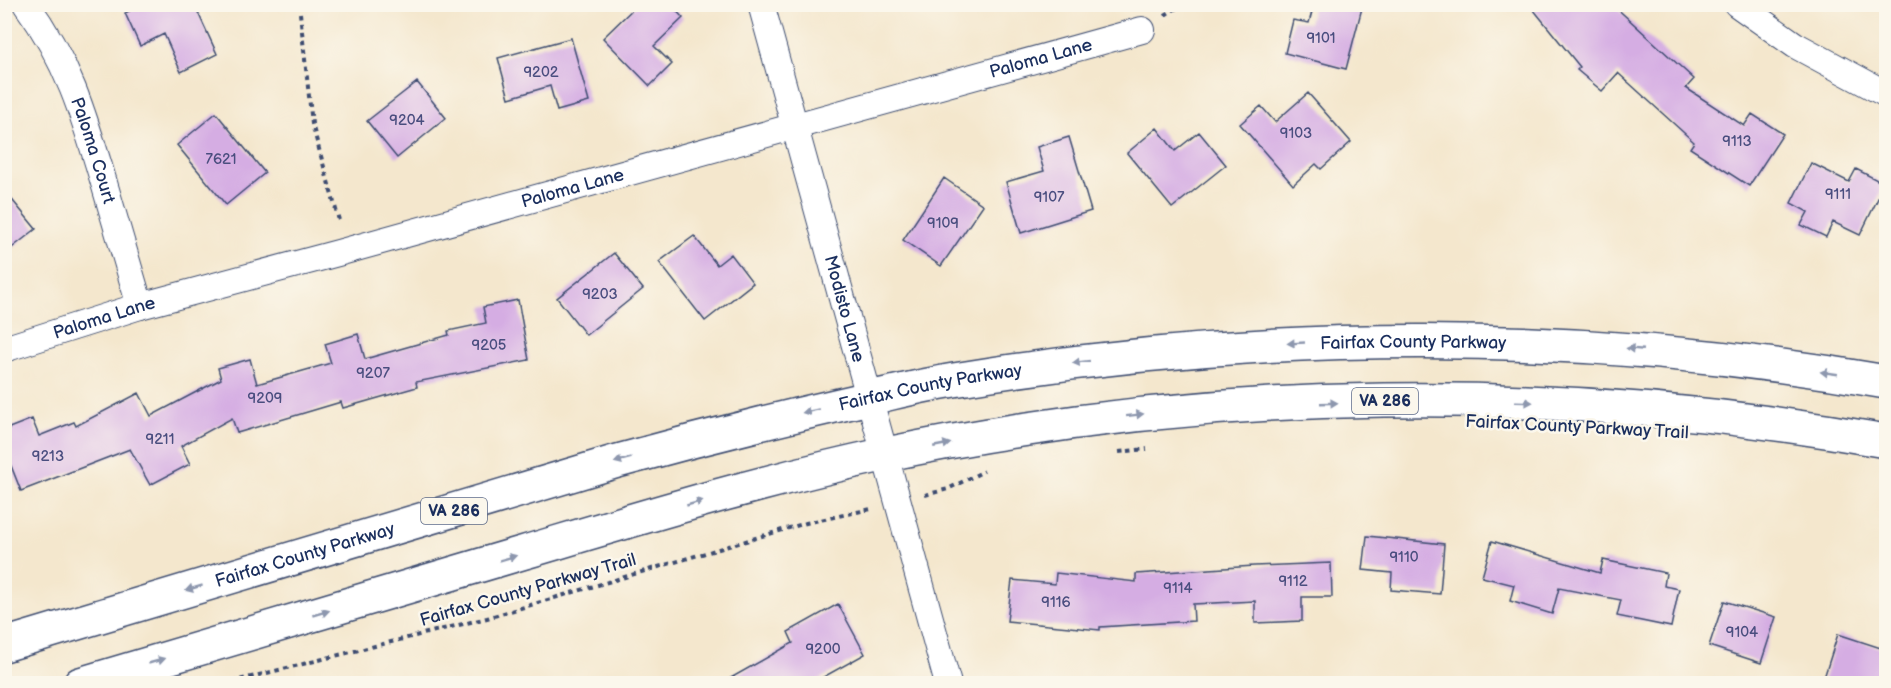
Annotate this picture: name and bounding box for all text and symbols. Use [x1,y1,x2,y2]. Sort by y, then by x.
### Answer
house number: 9101 [1306,29,1336,48]
street label: Paloma Lane [987,34,1095,82]
house number: 9202 [523,63,559,82]
street label: Paloma Court [67,94,120,206]
house number: 9204 [389,111,425,130]
house number: 9103 [1280,124,1312,143]
house number: 9113 [1722,132,1752,151]
house number: 7621 [206,150,236,169]
street label: Paloma Lane [519,164,627,212]
house number: 9111 [1825,185,1851,204]
house number: 9107 [1034,188,1065,207]
house number: 9109 [927,214,959,233]
street label: Modisto Lane [820,253,870,365]
house number: 9203 [582,285,618,304]
street label: Paloma Lane [51,292,158,343]
street label: Fairfax County Parkway [1320,331,1508,354]
house number: 9205 [472,336,506,355]
one-way arrow [1286,338,1305,347]
one-way arrow [1626,344,1645,354]
one-way arrow [1071,357,1090,367]
street label: Fairfax County Parkway [836,359,1024,415]
house number: 9207 [356,364,390,383]
one-way arrow [1819,369,1838,378]
road number: VA 286 [1352,388,1418,414]
house number: 9209 [247,389,283,408]
one-way arrow [1320,398,1339,407]
one-way arrow [1515,398,1534,407]
one-way arrow [801,407,820,416]
one-way arrow [1125,411,1144,420]
street label: Fairfax County Parkway Trail [1465,411,1689,443]
house number: 9211 [146,430,174,449]
one-way arrow [933,440,952,449]
house number: 9213 [32,447,64,466]
one-way arrow [613,456,631,465]
one-way arrow [686,497,704,507]
road number: VA 286 [421,498,487,524]
street label: Fairfax County Parkway [212,518,398,592]
house number: 9110 [1389,548,1419,567]
street label: Fairfax County Parkway Trail [418,549,638,631]
one-way arrow [499,553,517,562]
house number: 9112 [1278,572,1308,591]
house number: 9114 [1163,579,1193,598]
one-way arrow [185,584,203,593]
house number: 9116 [1041,593,1071,612]
one-way arrow [312,608,330,617]
house number: 9104 [1726,623,1758,642]
house number: 9200 [805,640,841,659]
one-way arrow [148,656,166,665]

